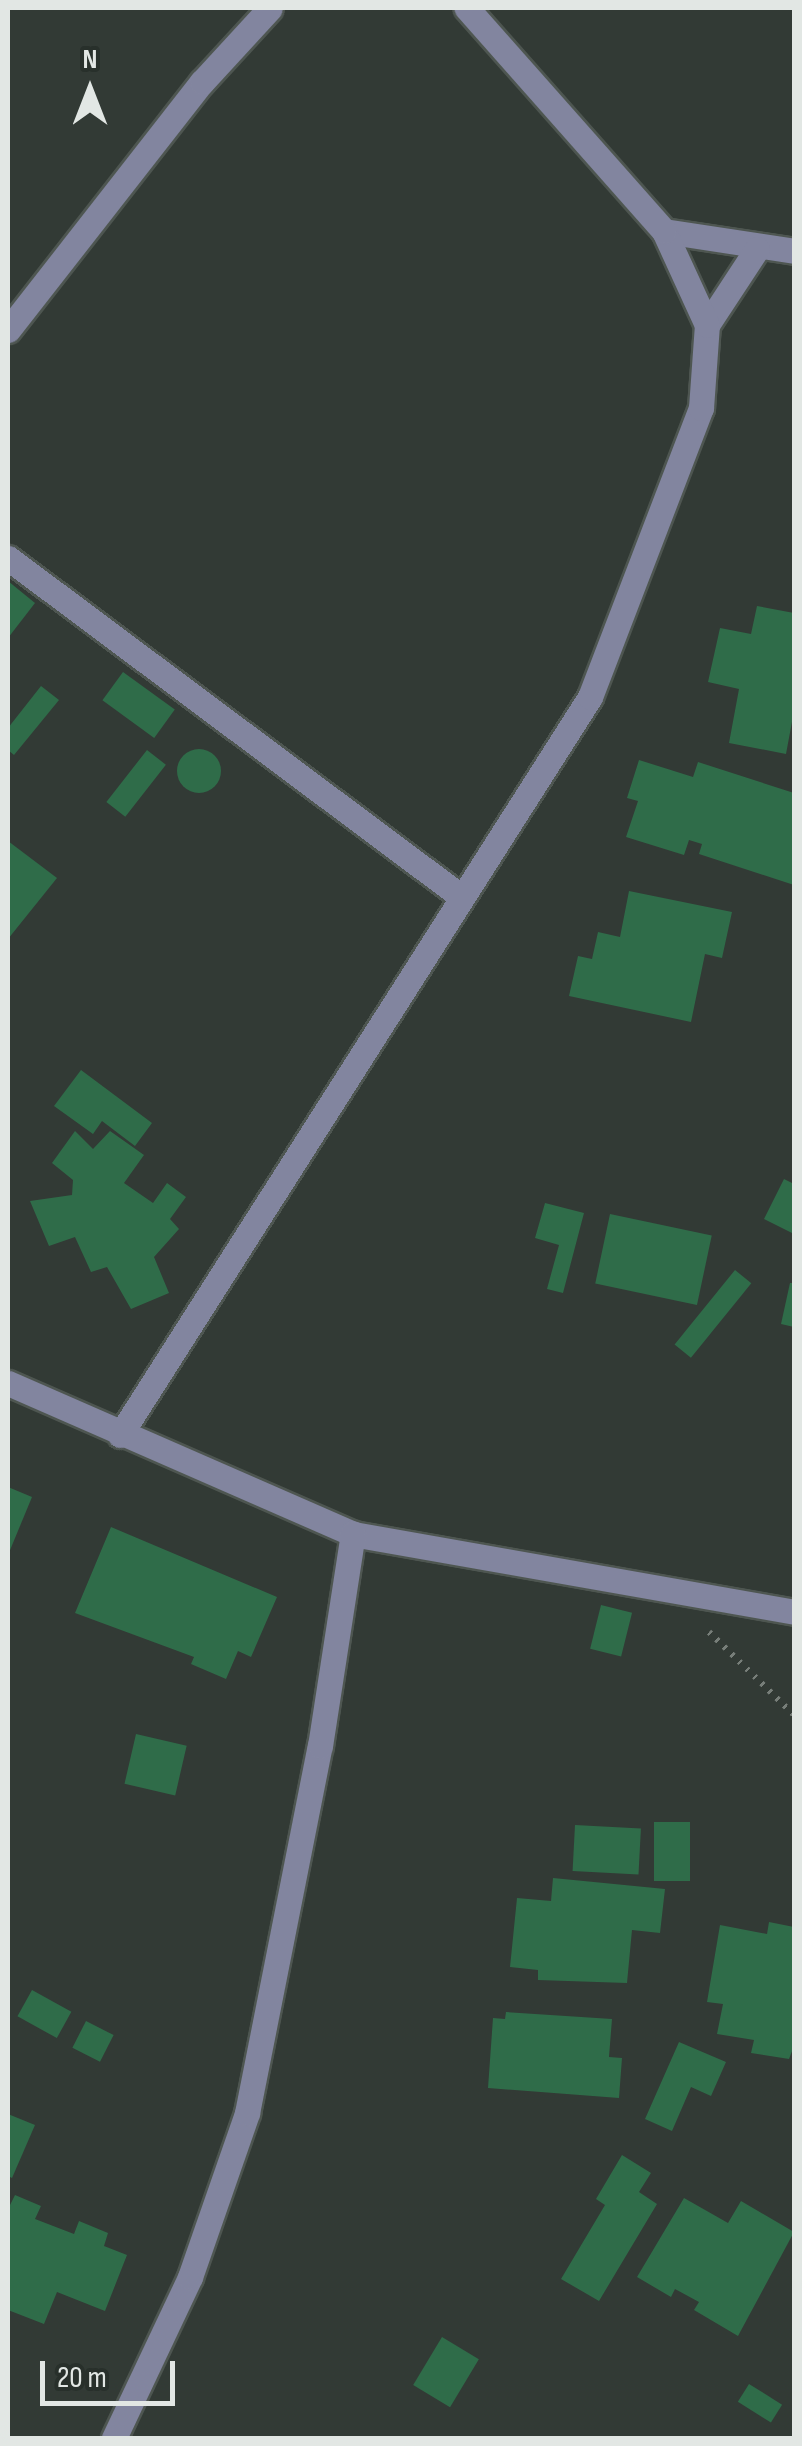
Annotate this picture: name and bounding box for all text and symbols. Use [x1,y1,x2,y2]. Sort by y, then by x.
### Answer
north arrow [40,40,140,140]
text: N [83,43,97,76]
scale bar [45,2341,180,2403]
text: 20 m [57,2360,107,2396]

